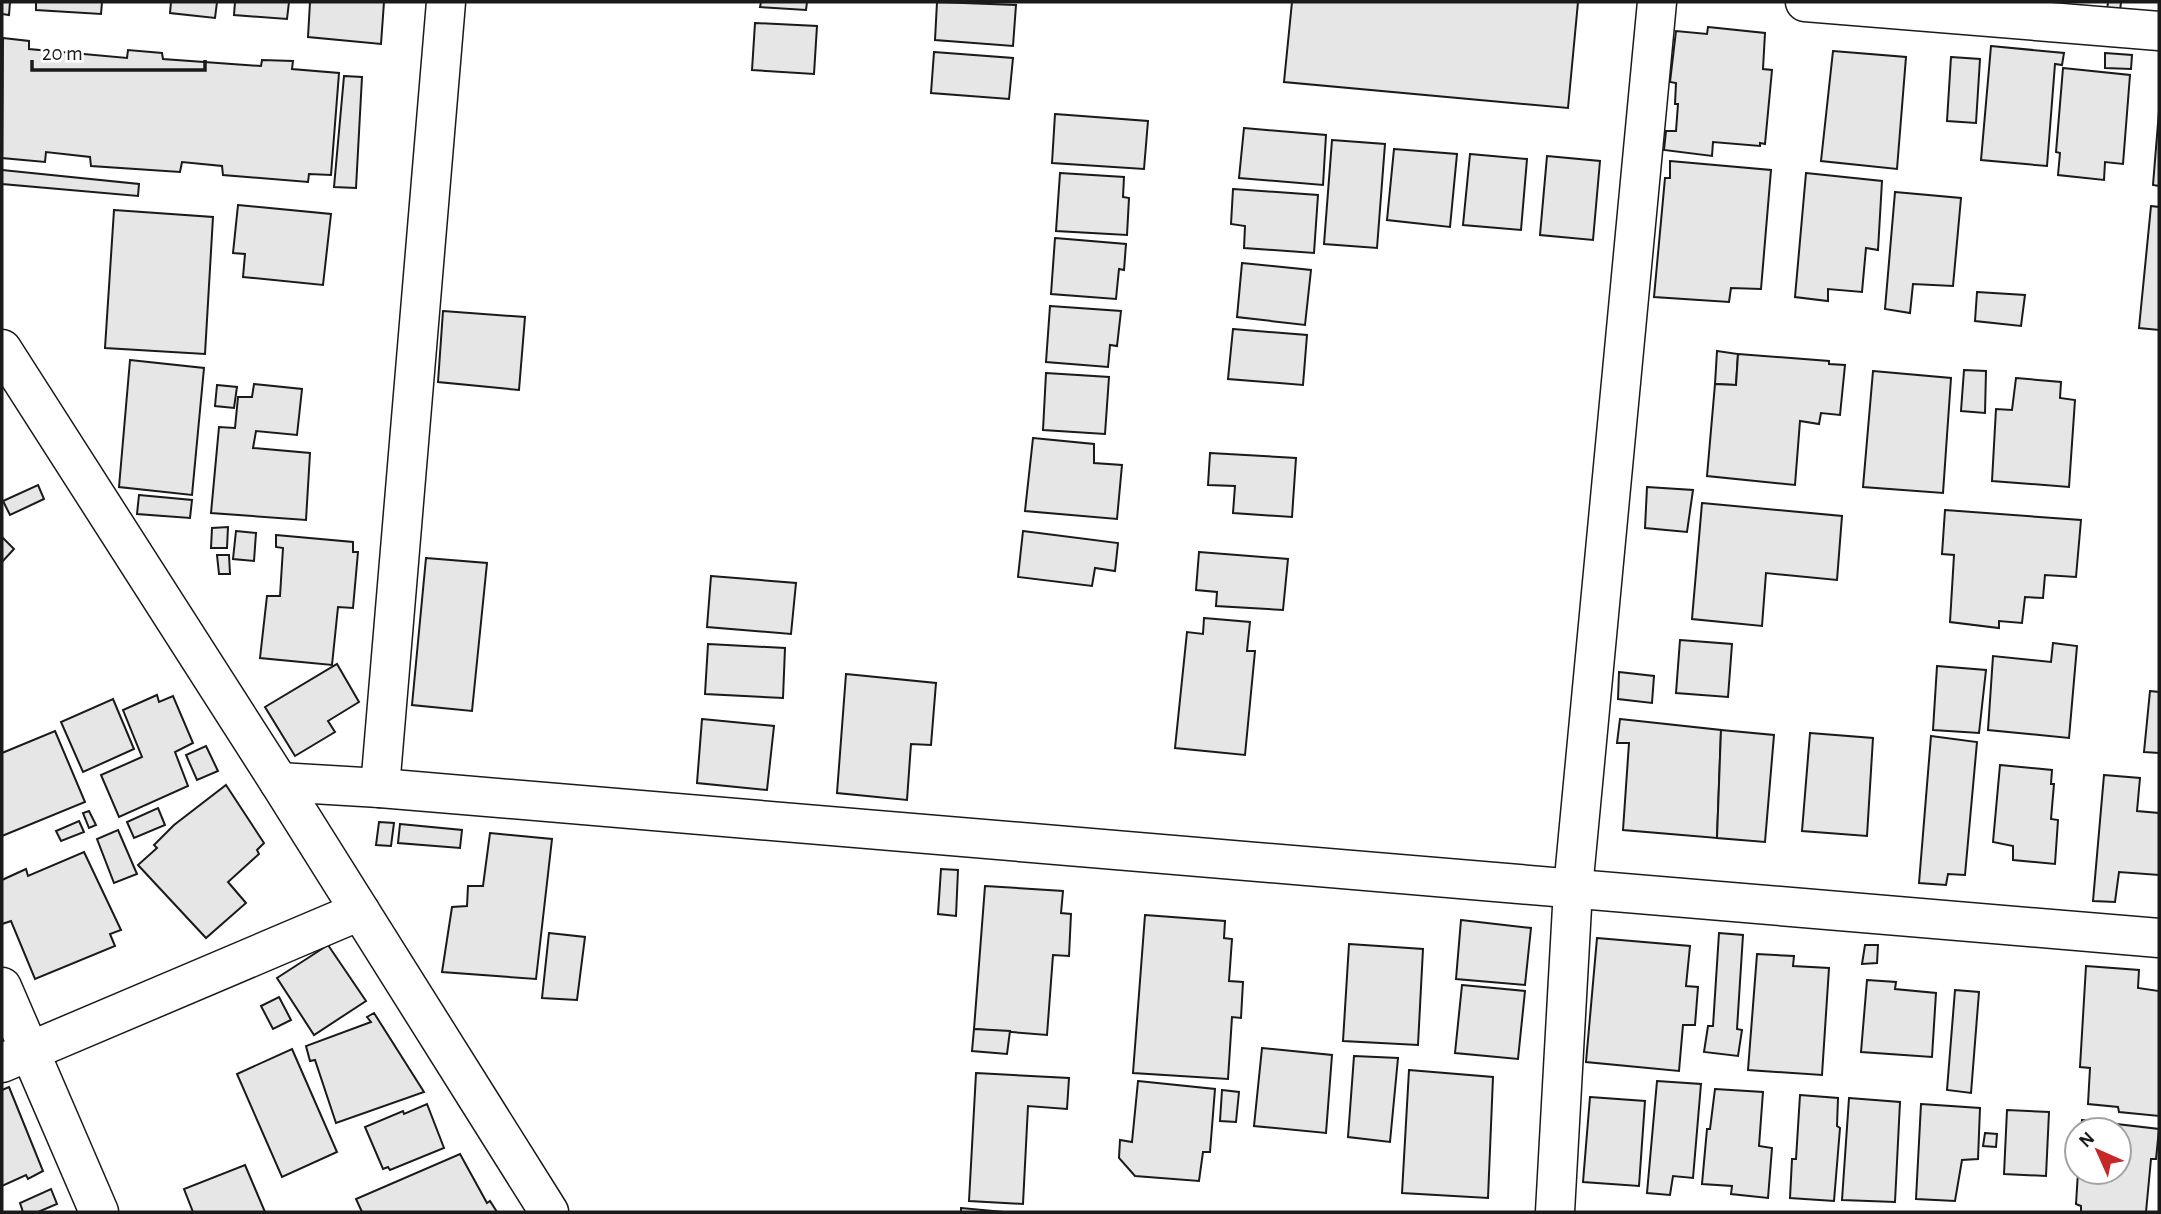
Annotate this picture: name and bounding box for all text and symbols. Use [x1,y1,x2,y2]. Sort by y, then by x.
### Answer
scale bar [32,28,205,72]
text: 20 m [42,43,83,64]
north arrow [2063,1116,2133,1186]
text: N [2076,1129,2098,1151]

